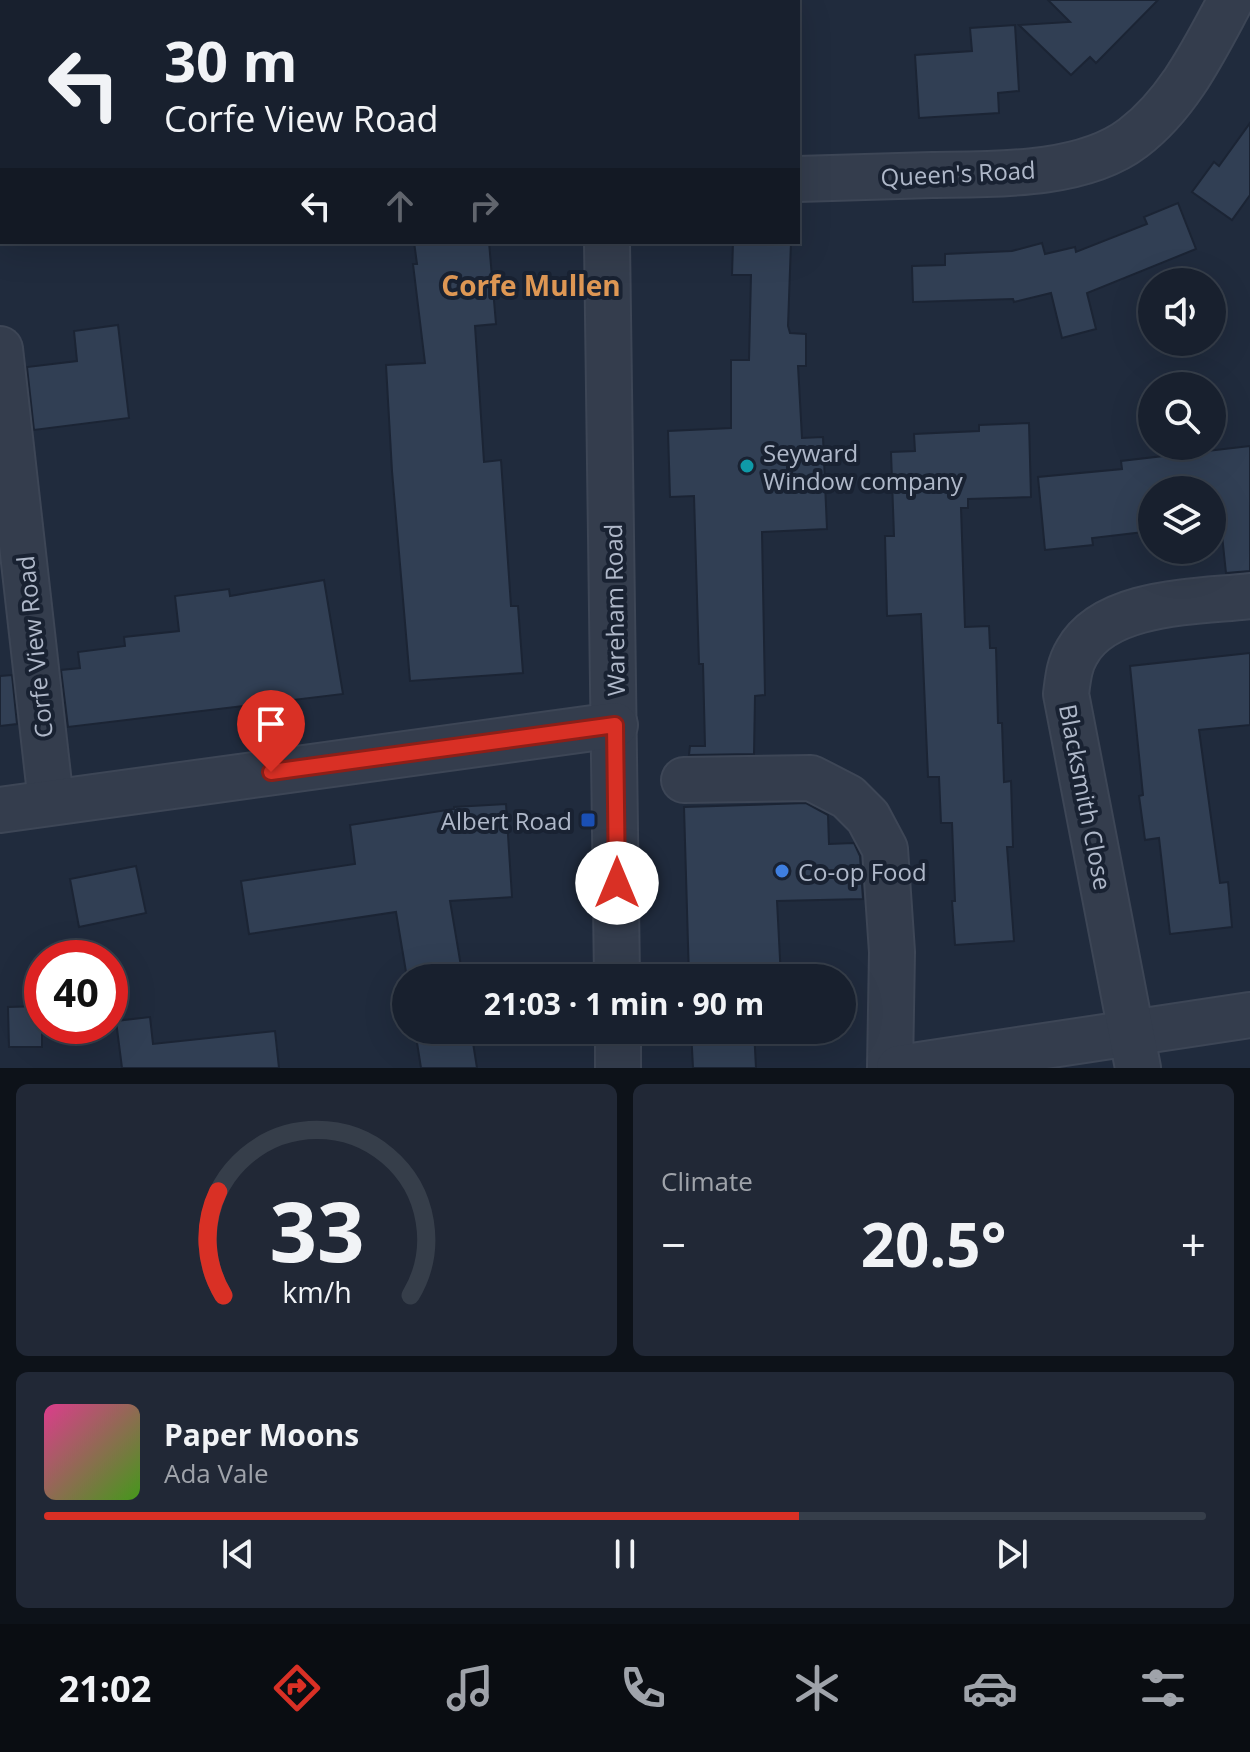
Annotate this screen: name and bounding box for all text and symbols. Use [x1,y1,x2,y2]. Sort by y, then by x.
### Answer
text: 30 m [164,22,298,98]
icon: left [32,32,136,136]
text: Corfe View Road [164,94,439,143]
street label: Queen's Road [880,152,1036,194]
icon: left [294,184,338,228]
icon: ahead [378,184,422,228]
icon: right [462,184,506,228]
district label: Corfe Mullen [441,266,621,304]
map controls [1138,268,1226,564]
button: sound [1138,268,1226,356]
button: search [1138,372,1226,460]
place label: Seyward Window company [763,436,964,497]
marker: Seyward Window company [738,457,756,475]
button: layers [1138,476,1226,564]
street label: Wareham Road [596,523,632,697]
street label: Corfe View Road [8,554,60,740]
pin [237,690,305,772]
street label: Blacksmith Close [1052,701,1120,893]
icon: arrive [249,702,293,746]
place label: Albert Road [441,804,572,837]
marker: Albert Road [579,811,597,829]
position arrow [575,841,659,925]
place label: Co-op Food [798,855,927,888]
marker: Co-op Food [773,862,791,880]
speed limit sign: 40 [24,940,128,1044]
text: 21:03 · 1 min · 90 m [484,983,764,1024]
text: Climate [661,1163,753,1199]
text: 33 [269,1173,364,1286]
text: 20.5° [861,1203,1006,1285]
text: − [661,1214,686,1274]
text: + [1181,1214,1206,1274]
text: km/h [282,1272,351,1311]
text: Paper Moons [164,1414,359,1455]
text: Ada Vale [164,1455,269,1491]
icon: previous [216,1532,260,1576]
icon: pause [603,1532,647,1576]
icon: next [990,1532,1034,1576]
icon: directions [269,1660,325,1716]
icon: music [442,1660,498,1716]
icon: phone [615,1660,671,1716]
icon: climate [789,1660,845,1716]
icon: car [962,1660,1018,1716]
icon: filters [1135,1660,1191,1716]
text: 21:02 [59,1664,151,1713]

